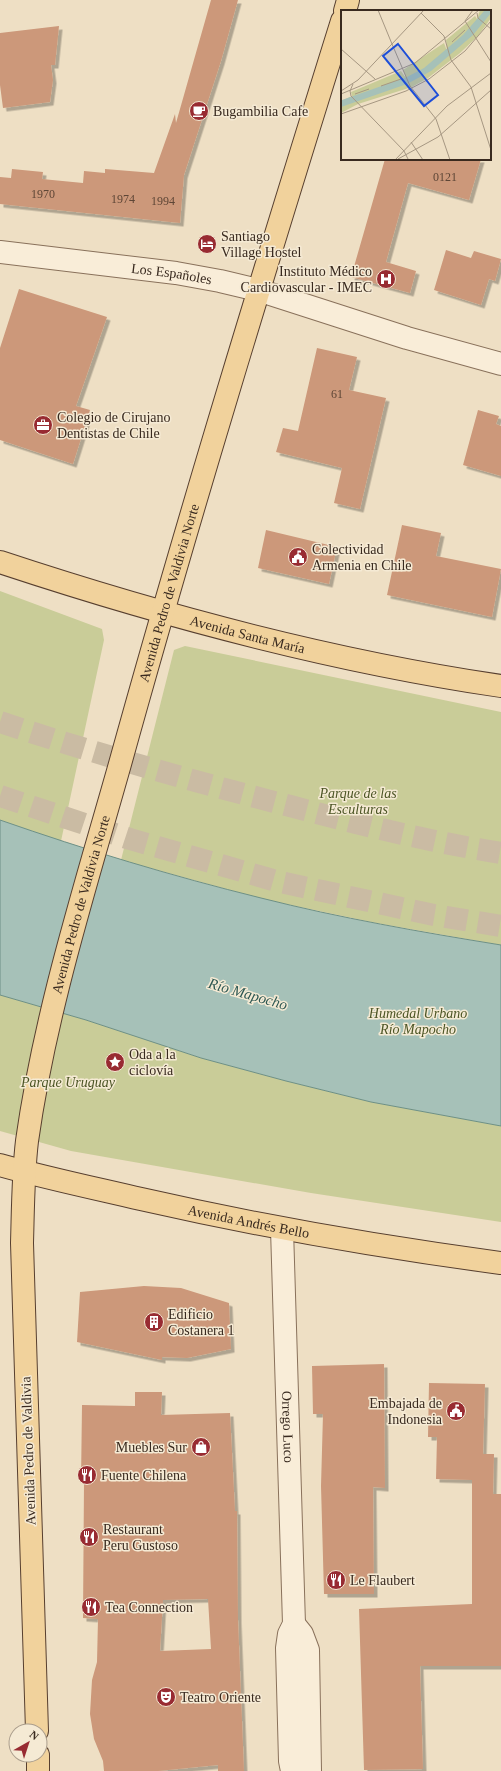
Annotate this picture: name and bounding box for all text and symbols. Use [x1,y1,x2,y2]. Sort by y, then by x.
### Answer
inset map [341,10,491,160]
cafe icon: Bugambilia Cafe [188,100,210,122]
place label: Bugambilia Cafe [213,104,308,119]
house number: 0121 [433,170,457,184]
house number: 1970 [31,187,55,201]
house number: 1974 [111,192,135,206]
house number: 1994 [151,194,175,208]
place label: Santiago Village Hostel [221,229,302,260]
hotel icon: Santiago Village Hostel [196,233,218,255]
street label: Los Españoles [130,261,213,287]
place label: Instituto Médico Cardiovascular - IMEC [241,264,372,295]
hospital icon: Instituto Médico Cardiovascular - IMEC [375,268,397,290]
house number: 61 [331,387,343,401]
place label: Colegio de Cirujano Dentistas de Chile [57,410,171,441]
office icon: Colegio de Cirujano Dentistas de Chile [32,414,54,436]
street label: Avenida Pedro de Valdivia Norte [136,502,202,684]
place label: Colectividad Armenia en Chile [312,542,412,573]
public building icon: Colectividad Armenia en Chile [287,546,309,568]
street label: Avenida Santa María [188,613,307,657]
park label: Parque de las Esculturas [318,786,397,817]
street label: Avenida Pedro de Valdivia Norte [49,814,113,996]
water label: Río Mapocho [206,975,290,1013]
park label: Humedal Urbano Río Mapocho [368,1006,467,1037]
place label: Oda a la ciclovía [129,1047,176,1078]
place icon: Oda a la ciclovía [104,1051,126,1073]
park label: Parque Uruguay [20,1075,116,1090]
street label: Avenida Andrés Bello [186,1203,310,1241]
place label: Edificio Costanera 1 [168,1307,234,1338]
building icon: Edificio Costanera 1 [143,1311,165,1333]
street label: Avenida Pedro de Valdivia [18,1375,39,1526]
street label: Orrego Luco [279,1391,296,1463]
place label: Embajada de Indonesia [369,1396,443,1427]
public building icon: Embajada de Indonesia [445,1400,467,1422]
shop icon: Muebles Sur [190,1436,212,1458]
place label: Muebles Sur [116,1440,187,1455]
restaurant icon: Fuente Chilena [76,1464,98,1486]
place label: Fuente Chilena [101,1468,187,1483]
place label: Restaurant Peru Gustoso [103,1522,178,1553]
restaurant icon: Restaurant Peru Gustoso [78,1526,100,1548]
restaurant icon: Le Flaubert [325,1569,347,1591]
place label: Le Flaubert [350,1573,415,1588]
restaurant icon: Tea Connection [80,1596,102,1618]
place label: Tea Connection [105,1600,193,1615]
theatre icon: Teatro Oriente [155,1686,177,1708]
place label: Teatro Oriente [180,1690,261,1705]
north arrow [8,1723,48,1763]
text: N [27,1728,41,1742]

